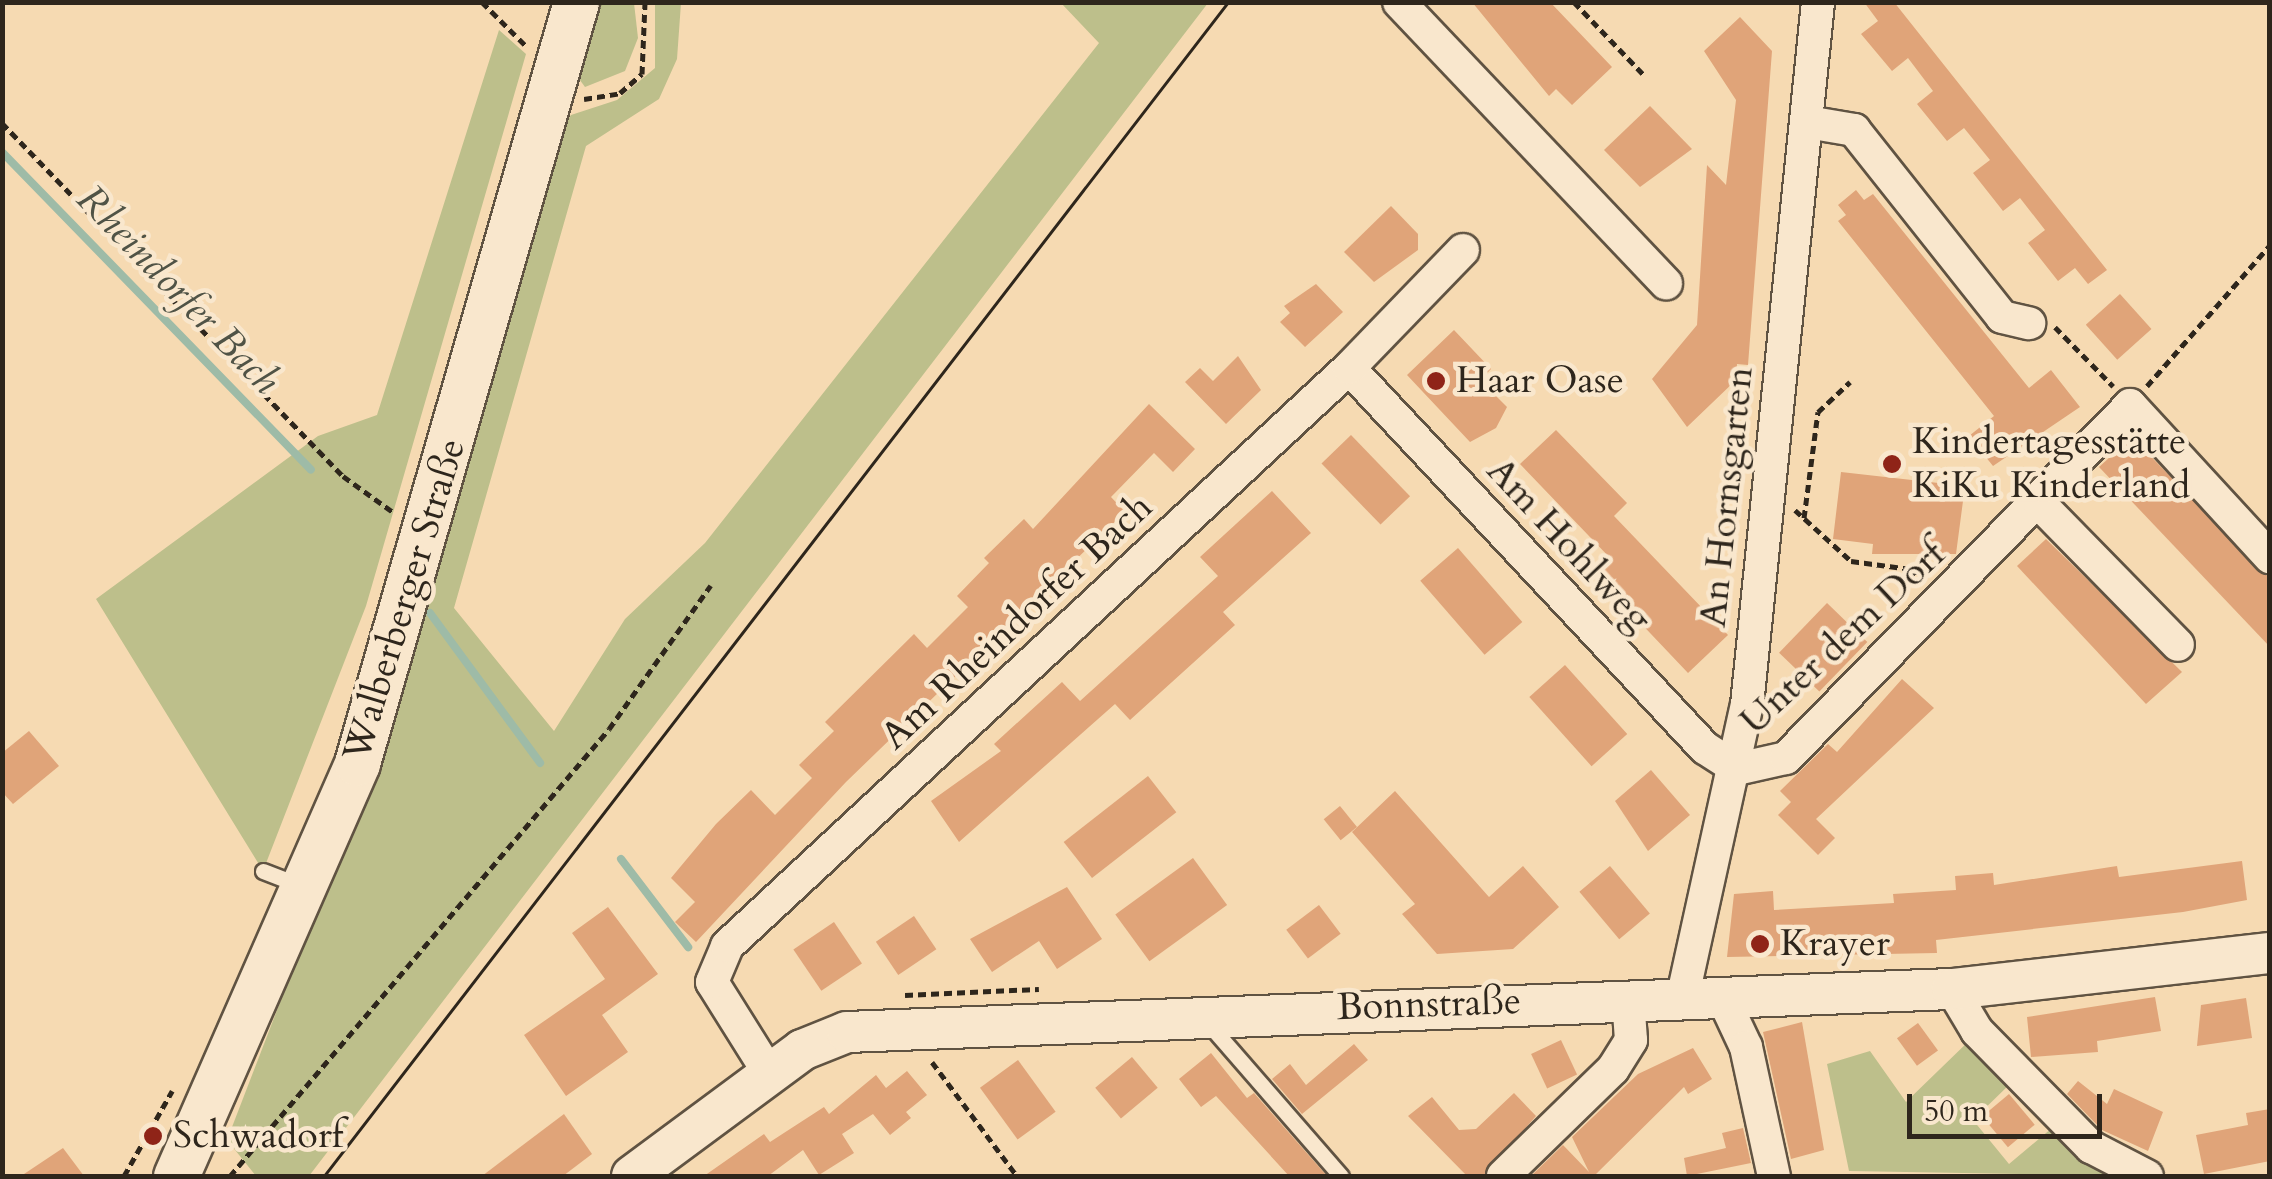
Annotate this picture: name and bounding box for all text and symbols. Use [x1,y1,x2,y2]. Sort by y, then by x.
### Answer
water label: Rheindorfer Bach [66,176,290,404]
place label: Haar Oase [1456,358,1624,404]
street label: An Hornsgarten [1691,364,1763,630]
marker: Haar Oase [1425,370,1447,392]
place label: Kindertagesstätte KiKu Kinderland [1912,419,2190,508]
street label: Walberberger Straße [334,433,476,767]
street label: Am Hohlweg [1477,449,1661,641]
marker: Kindertagesstätte KiKu Kinderland [1881,453,1903,475]
street label: Am Rheindorfer Bach [872,485,1162,759]
street label: Unter dem Dorf [1731,532,1955,744]
place label: Krayer [1780,921,1890,967]
marker: Krayer [1749,933,1771,955]
street label: Bonnstraße [1336,979,1522,1031]
scale bar [1912,1074,2107,1136]
text: 50 m [1924,1091,1988,1132]
place label: Schwadorf [173,1113,343,1159]
marker: Schwadorf [142,1125,164,1147]

